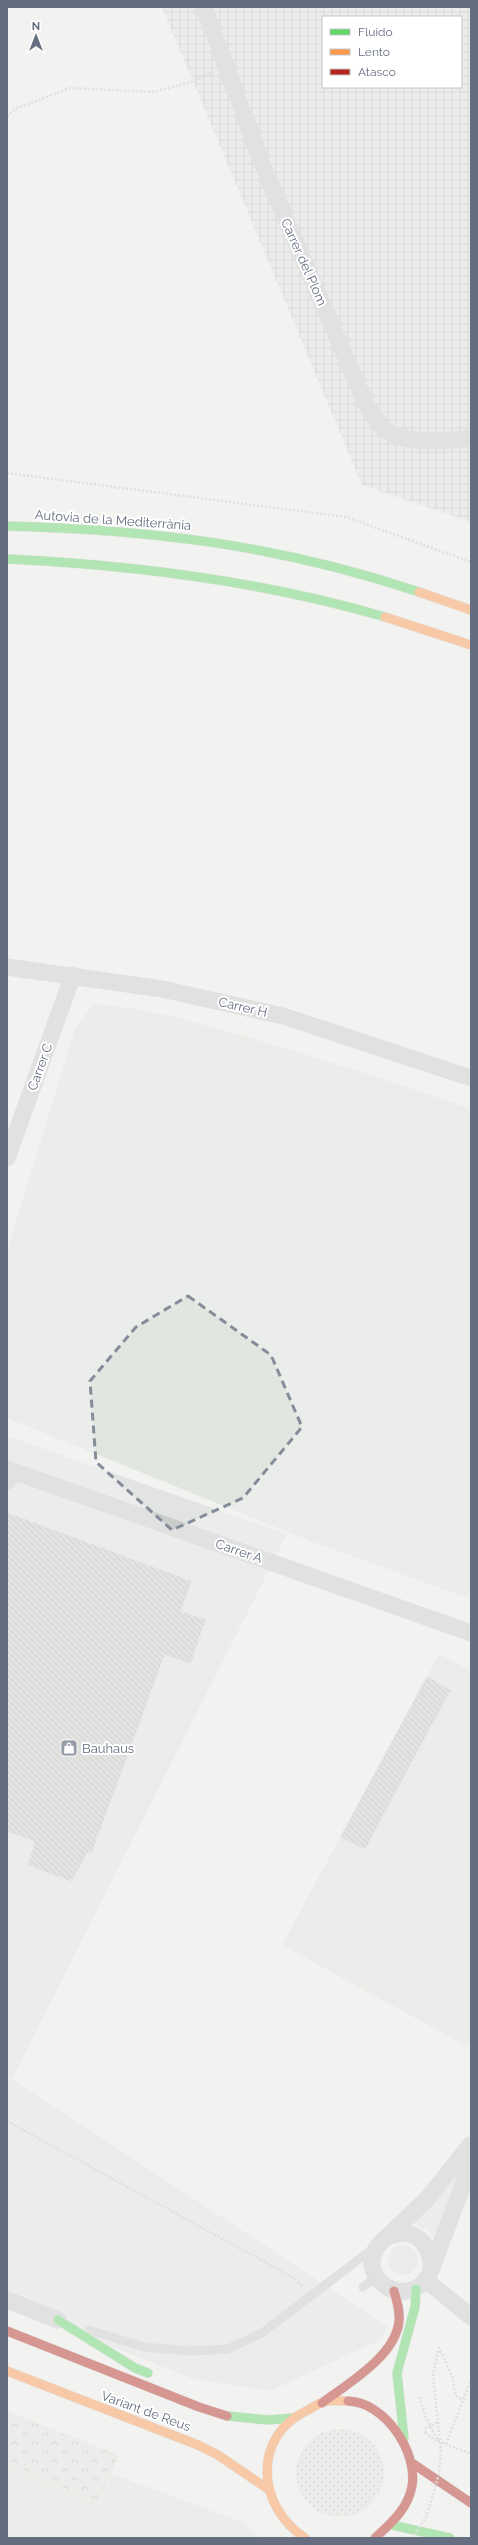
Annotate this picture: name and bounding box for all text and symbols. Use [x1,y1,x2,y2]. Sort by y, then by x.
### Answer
north arrow [16,16,56,56]
legend [322,16,462,88]
text: N [32,20,40,33]
text: Fluido [358,25,393,39]
text: Lento [358,45,390,59]
text: Atasco [358,65,396,79]
street label: Carrer del Plom [278,216,330,308]
street label: Autovia de la Mediterrània [34,507,192,533]
street label: Carrer H [217,994,269,1020]
street label: Carrer C [25,1041,55,1093]
street label: Carrer A [214,1536,265,1566]
shop icon: Bauhaus [59,1738,79,1758]
place label: Bauhaus [82,1741,134,1756]
street label: Variant de Reus [99,2388,193,2434]

